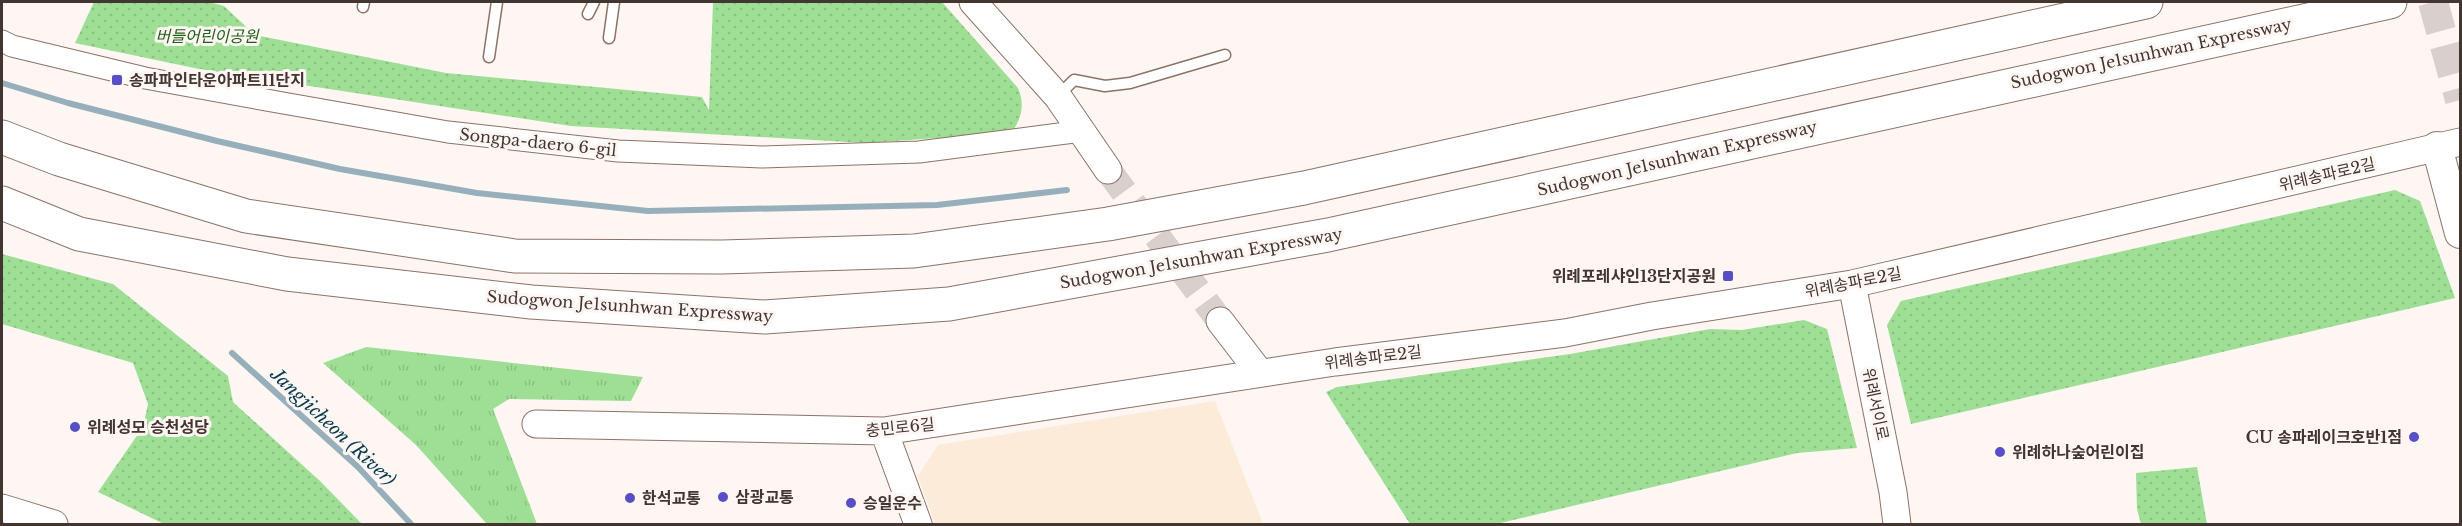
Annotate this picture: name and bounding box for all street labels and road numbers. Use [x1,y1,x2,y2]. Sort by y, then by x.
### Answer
street label: Sudogwon Je1sunhwan Expressway [2009,13,2294,93]
street label: Sudogwon Je1sunhwan Expressway [1535,116,1820,200]
street label: Songpa-daero 6-gil [458,124,618,160]
street label: 위례송파로2길 [2277,153,2377,195]
street label: Sudogwon Je1sunhwan Expressway [1058,223,1345,293]
street label: 위례송파로2길 [1803,263,1903,301]
street label: Sudogwon Je1sunhwan Expressway [486,286,774,326]
street label: 위례송파로2길 [1323,341,1423,373]
street label: 위례서이로 [1859,366,1893,442]
street label: 충민로6길 [865,413,935,441]

